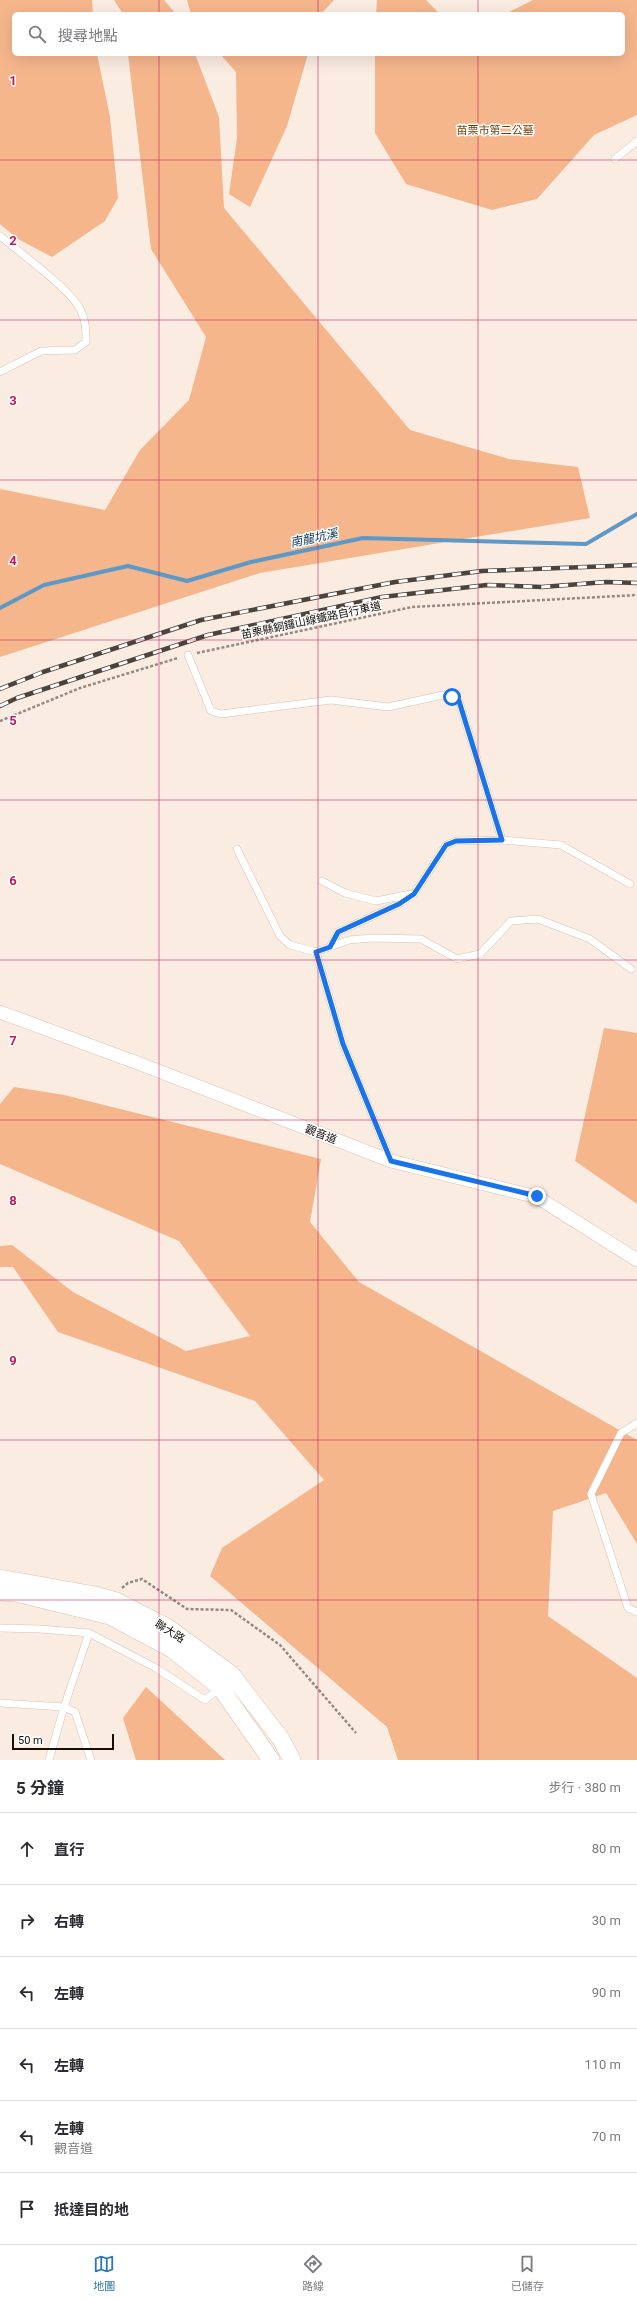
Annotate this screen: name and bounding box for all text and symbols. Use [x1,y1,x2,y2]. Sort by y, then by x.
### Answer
search box [12,12,625,56]
icon: search [26,23,48,45]
text: 搜尋地點 [58,27,118,45]
text: 1 [9,73,17,88]
park label: 苗栗市第二公墓 [457,124,534,137]
text: 2 [9,233,17,248]
text: 3 [9,393,17,408]
water label: 南龍坑溪 [289,526,341,550]
text: 4 [9,553,17,568]
street label: 苗栗縣銅鑼山線鐵路自行車道 [240,599,382,642]
route start [443,688,461,706]
text: 5 [9,713,17,728]
text: 6 [9,873,17,888]
text: 7 [9,1033,17,1048]
street label: 觀音道 [303,1122,339,1146]
route end [528,1187,546,1205]
text: 8 [9,1193,17,1208]
text: 9 [9,1353,17,1368]
street label: 聯大路 [152,1617,187,1646]
scale bar [12,1732,114,1751]
text: 50 m [18,1734,43,1747]
text: 5 分鐘 [16,1778,64,1798]
text: 步行 · 380 m [549,1780,621,1795]
icon: ahead [16,1838,38,1860]
text: 直行 [54,1841,84,1859]
text: 80 m [592,1841,621,1856]
icon: right [16,1910,38,1932]
text: 右轉 [54,1913,84,1931]
text: 30 m [592,1913,621,1928]
icon: left [16,1982,38,2004]
text: 左轉 [54,1985,84,2003]
text: 90 m [592,1985,621,2000]
icon: left [16,2054,38,2076]
text: 左轉 [54,2057,84,2075]
text: 110 m [584,2057,621,2072]
text: 左轉 [54,2120,84,2138]
icon: left [16,2126,38,2148]
text: 70 m [592,2129,621,2144]
text: 觀音道 [54,2141,93,2156]
icon: arrive [16,2198,38,2220]
text: 抵達目的地 [54,2201,129,2219]
tab: 地圖 [93,2253,115,2293]
tab: 路線 [302,2253,324,2293]
tab: 已儲存 [511,2253,544,2293]

